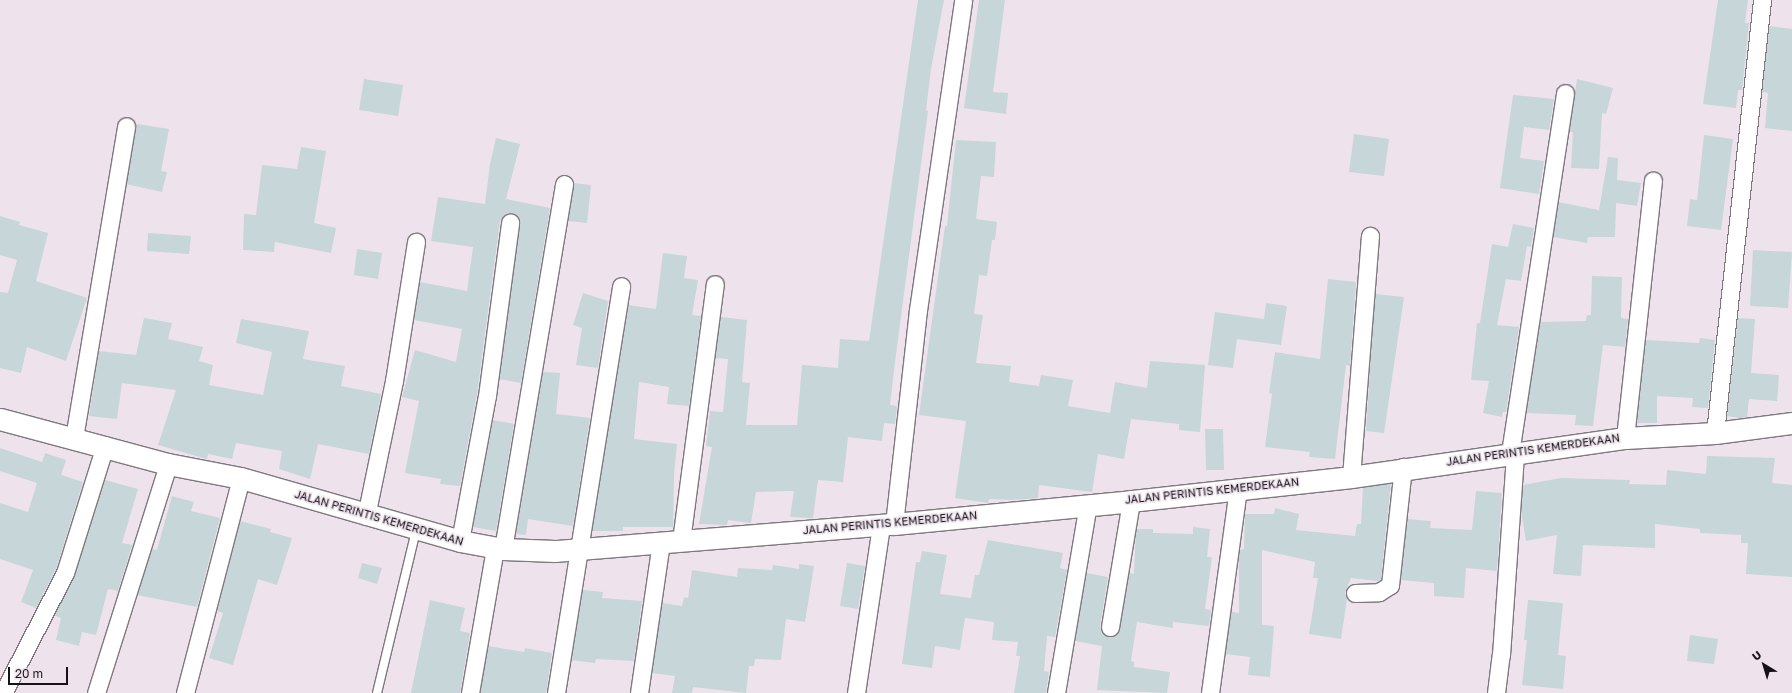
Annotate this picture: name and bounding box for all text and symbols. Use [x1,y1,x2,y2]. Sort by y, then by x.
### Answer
street label: JALAN PERINTIS KEMERDEKAAN [1445,431,1621,469]
street label: JALAN PERINTIS KEMERDEKAAN [1124,475,1300,507]
street label: JALAN PERINTIS KEMERDEKAAN [293,488,465,548]
street label: JALAN PERINTIS KEMERDEKAAN [802,509,978,537]
north arrow [1744,645,1784,685]
text: U [1749,648,1763,663]
scale bar [10,659,70,685]
text: 20 m [15,666,43,681]

